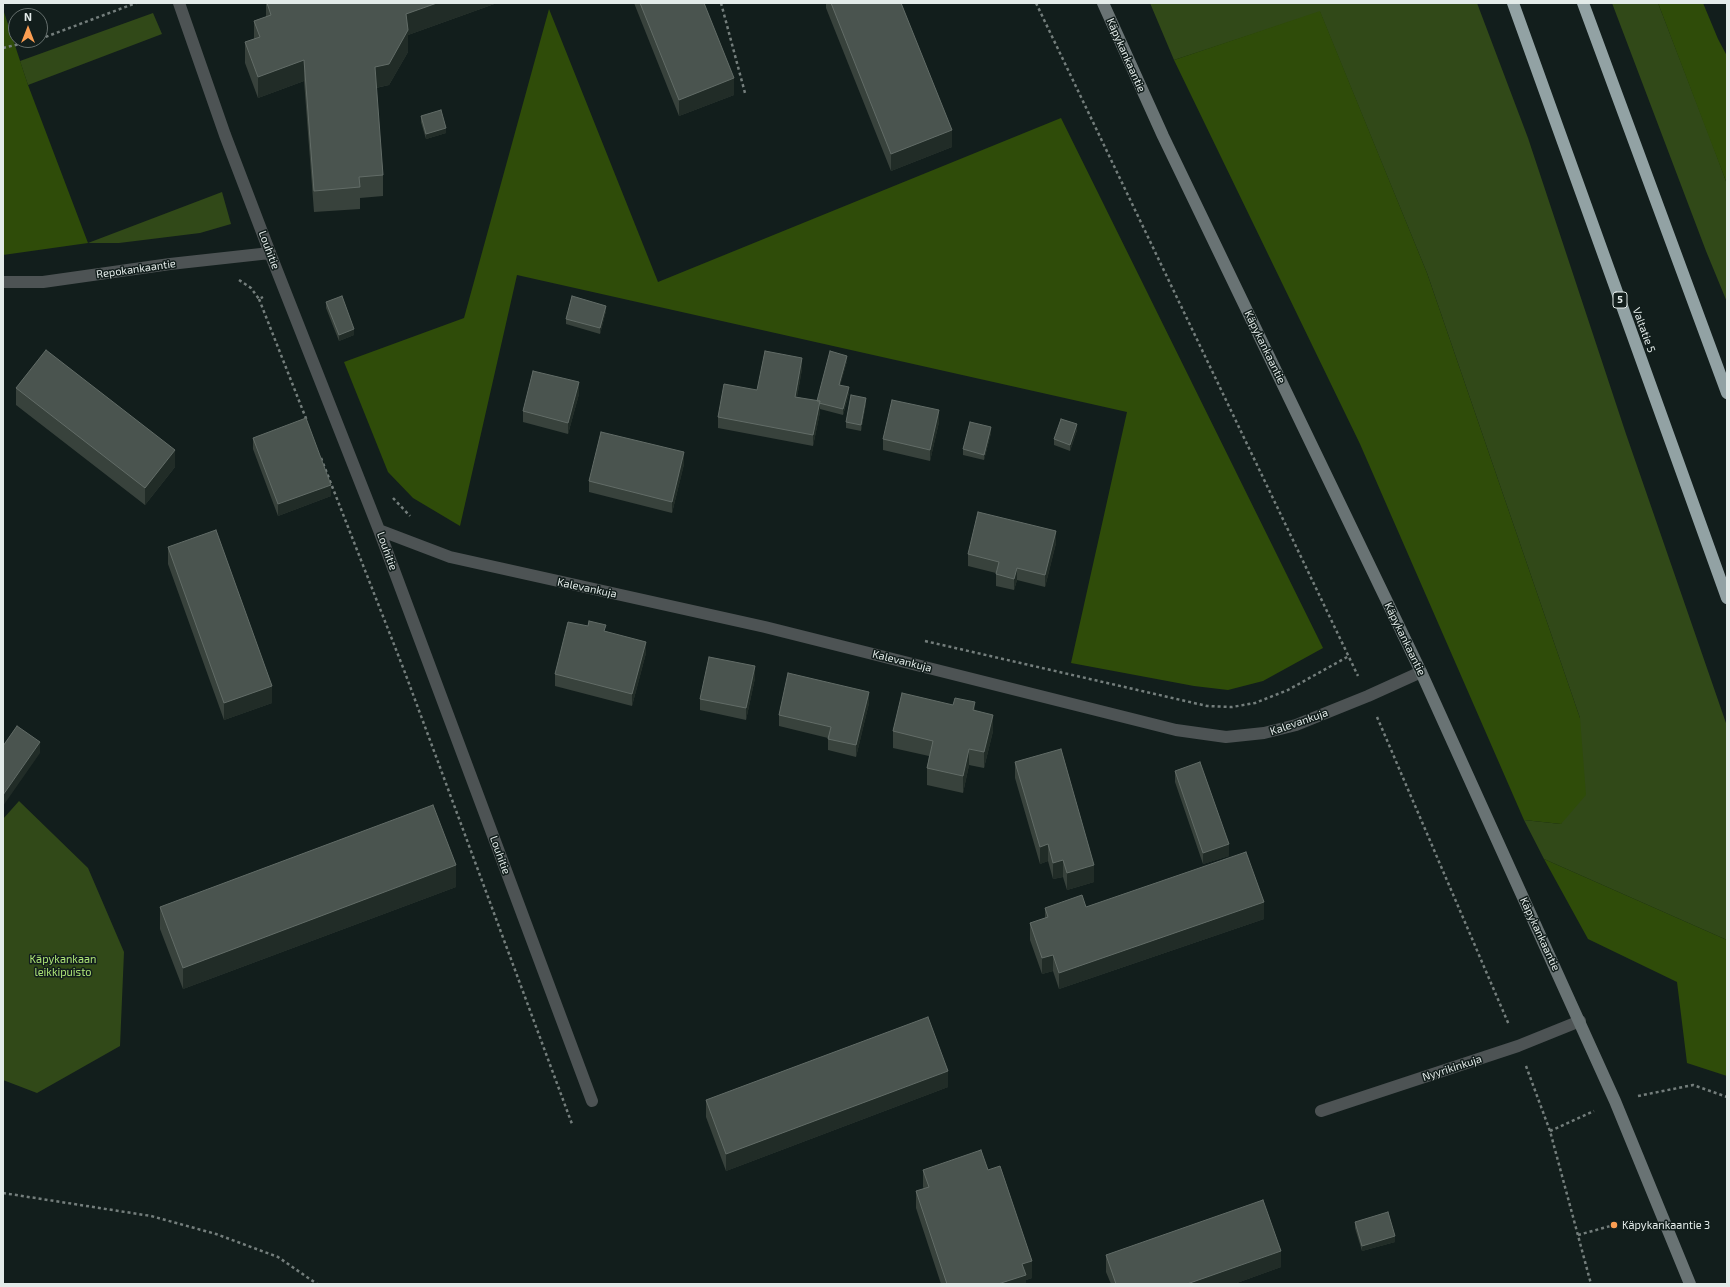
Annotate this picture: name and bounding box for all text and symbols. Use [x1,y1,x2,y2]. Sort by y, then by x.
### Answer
north arrow [8,8,48,48]
text: N [24,10,32,23]
street label: Käpykankaantie [1104,16,1148,94]
street label: Louhitie [256,229,282,271]
street label: Repokankaantie [95,257,177,281]
road number: 5 [1613,292,1627,308]
street label: Valtatie 5 [1630,306,1658,354]
street label: Käpykankaantie [1242,308,1288,386]
street label: Louhitie [374,530,400,572]
street label: Kalevankuja [556,575,618,601]
street label: Käpykankaantie [1382,600,1428,678]
street label: Kalevankuja [871,647,933,675]
street label: Kalevankuja [1268,706,1330,738]
street label: Louhitie [487,834,513,876]
street label: Käpykankaantie [1517,895,1563,973]
park label: Käpykankaan leikkipuisto [30,952,96,978]
street label: Nyyrikinkuja [1421,1052,1483,1084]
place label: Käpykankaantie 3 [1622,1218,1710,1232]
marker: Käpykankaantie 3 [1609,1220,1619,1230]

